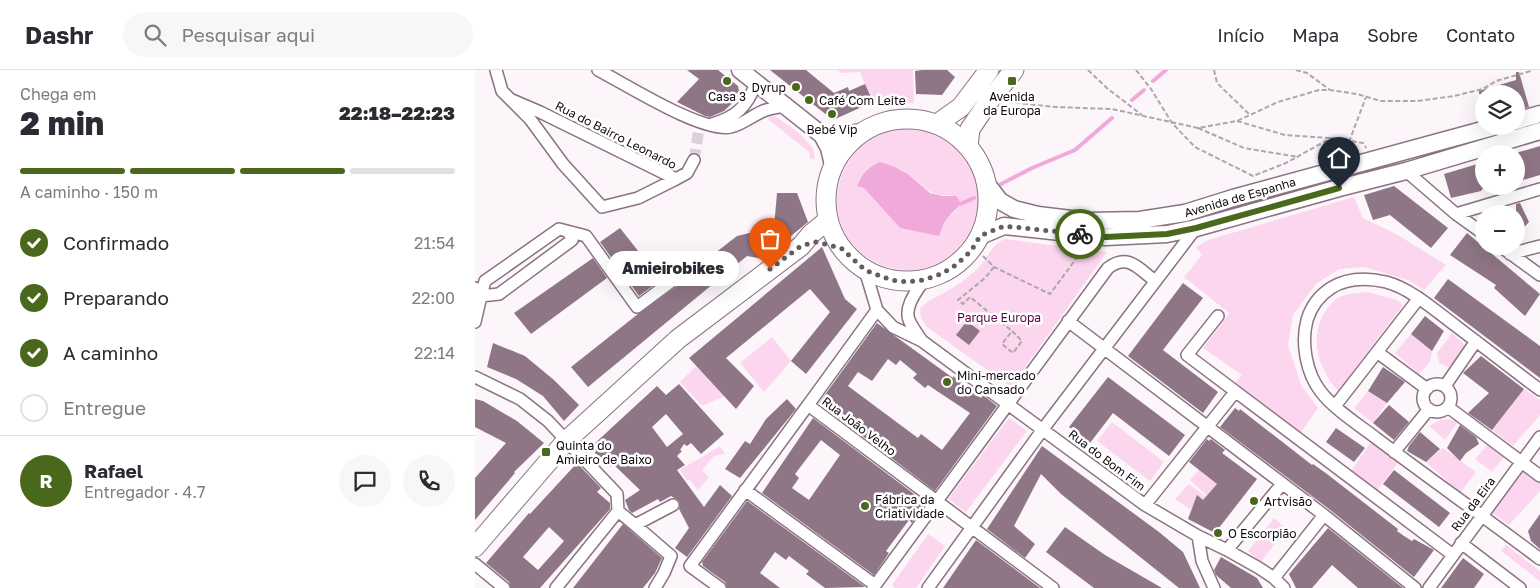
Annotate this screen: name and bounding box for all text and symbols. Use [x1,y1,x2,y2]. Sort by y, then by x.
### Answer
search box [123,12,473,57]
text: Dashr [25,20,93,49]
icon: search [141,21,169,49]
text: Pesquisar aqui [181,23,315,46]
text: Início [1217,24,1264,46]
text: Mapa [1292,24,1339,46]
text: Sobre [1367,24,1418,46]
text: Contato [1446,24,1515,46]
marker: Casa 3 [721,75,733,87]
marker: Avenida da Europa [1006,75,1018,87]
place label: Dyrup [752,80,786,95]
marker: Dyrup [790,81,802,93]
text: Chega em [20,84,96,104]
map controls [1475,85,1525,255]
button: layers [1475,85,1525,135]
place label: Casa 3 [708,89,746,104]
place label: Avenida da Europa [983,89,1041,118]
place label: Café Com Leite [819,93,906,108]
marker: Café Com Leite [803,94,815,106]
street label: Rua do Bairro Leonardo [553,98,679,172]
text: 22:18–22:23 [339,101,455,124]
text: 2 min [20,104,104,142]
marker: Bebé Vip [826,108,838,120]
place label: Bebé Vip [807,122,857,137]
pin [1318,137,1360,188]
icon: home [1325,144,1353,172]
button: + [1475,145,1525,195]
street label: Avenida de Espanha [1183,174,1297,220]
text: A caminho · 150 m [20,182,158,202]
button: − [1475,205,1525,255]
courier [1055,209,1105,259]
pin [749,218,791,269]
icon: bike [1066,220,1094,248]
icon: bag [756,225,784,253]
icon: check [20,229,48,257]
text: Confirmado [63,231,169,254]
text: 21:54 [414,233,455,253]
callout: Amieirobikes [607,252,740,286]
text: Amieirobikes [622,258,724,278]
icon: check [20,284,48,312]
text: Preparando [63,286,169,309]
text: 22:00 [412,288,455,308]
park label: Parque Europa [957,310,1041,325]
icon: check [20,339,48,367]
text: A caminho [63,341,158,364]
text: 22:14 [414,343,455,363]
place label: Mini-mercado do Cansado [957,368,1036,397]
marker: Mini-mercado do Cansado [941,376,953,388]
street label: Rua João Velho [819,393,899,459]
text: Entregue [63,396,146,419]
street label: Rua do Bom Fim [1066,426,1148,494]
place label: Quinta do Amieiro de Baixo [556,438,652,467]
marker: Quinta do Amieiro de Baixo [540,446,552,458]
button: chat [339,455,391,507]
button: phone [403,455,455,507]
text: Rafael [84,459,143,482]
text: R [39,469,53,492]
street label: Rua da Eira [1448,474,1498,534]
text: Entregador · 4.7 [84,482,206,502]
place label: Fábrica da Criatividade [875,492,944,521]
place label: Artvisão [1264,494,1312,509]
marker: Artvisão [1248,495,1260,507]
marker: Fábrica da Criatividade [859,500,871,512]
place label: O Escorpião [1228,526,1297,541]
marker: O Escorpião [1212,527,1224,539]

